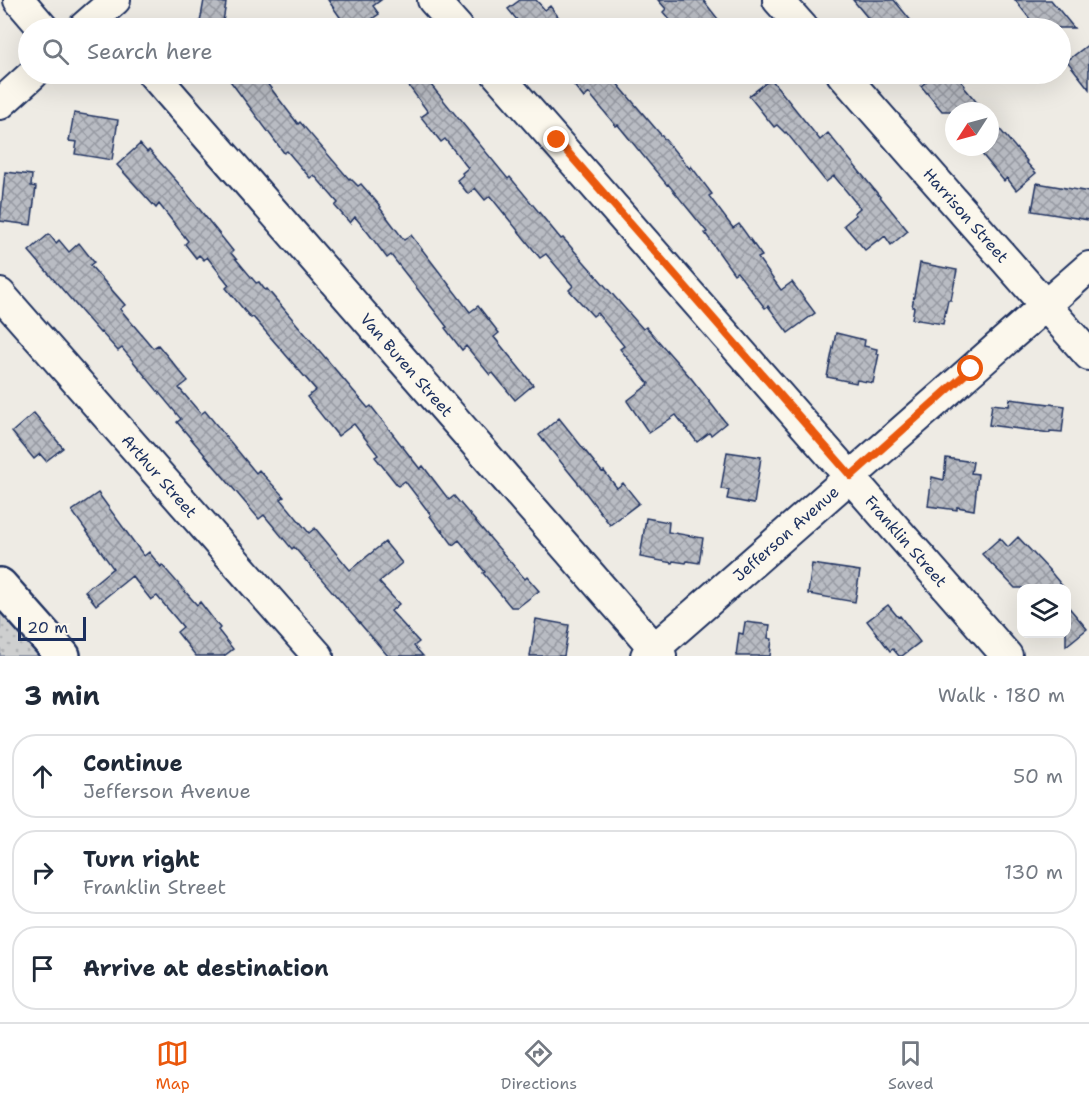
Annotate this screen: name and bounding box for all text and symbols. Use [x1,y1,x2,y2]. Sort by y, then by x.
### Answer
search box [18,18,1071,84]
icon: search [39,35,72,68]
text: Search here [87,37,213,66]
north arrow [945,102,999,156]
route end [543,126,569,152]
street label: Harrison Street [919,163,1013,267]
street label: Van Buren Street [356,309,458,421]
route start [957,355,983,381]
street label: Arthur Street [117,430,202,522]
street label: Jefferson Avenue [728,481,843,586]
street label: Franklin Street [861,491,952,591]
map controls [1017,584,1071,638]
button: layers [1017,584,1071,638]
scale bar [18,614,86,642]
text: 20 m [27,617,68,638]
text: 3 min [24,678,100,713]
text: Walk · 180 m [938,682,1065,708]
text: Continue [83,749,183,778]
icon: ahead [26,760,59,793]
text: 50 m [1013,763,1063,789]
text: Jefferson Avenue [83,778,251,804]
text: Turn right [83,845,200,874]
icon: right [26,856,59,889]
text: 130 m [1004,859,1063,885]
text: Franklin Street [83,874,226,900]
icon: arrive [26,952,59,985]
text: Arrive at destination [83,954,329,983]
tab: Map [156,1037,190,1094]
tab: Directions [501,1037,577,1094]
tab: Saved [888,1037,934,1094]

